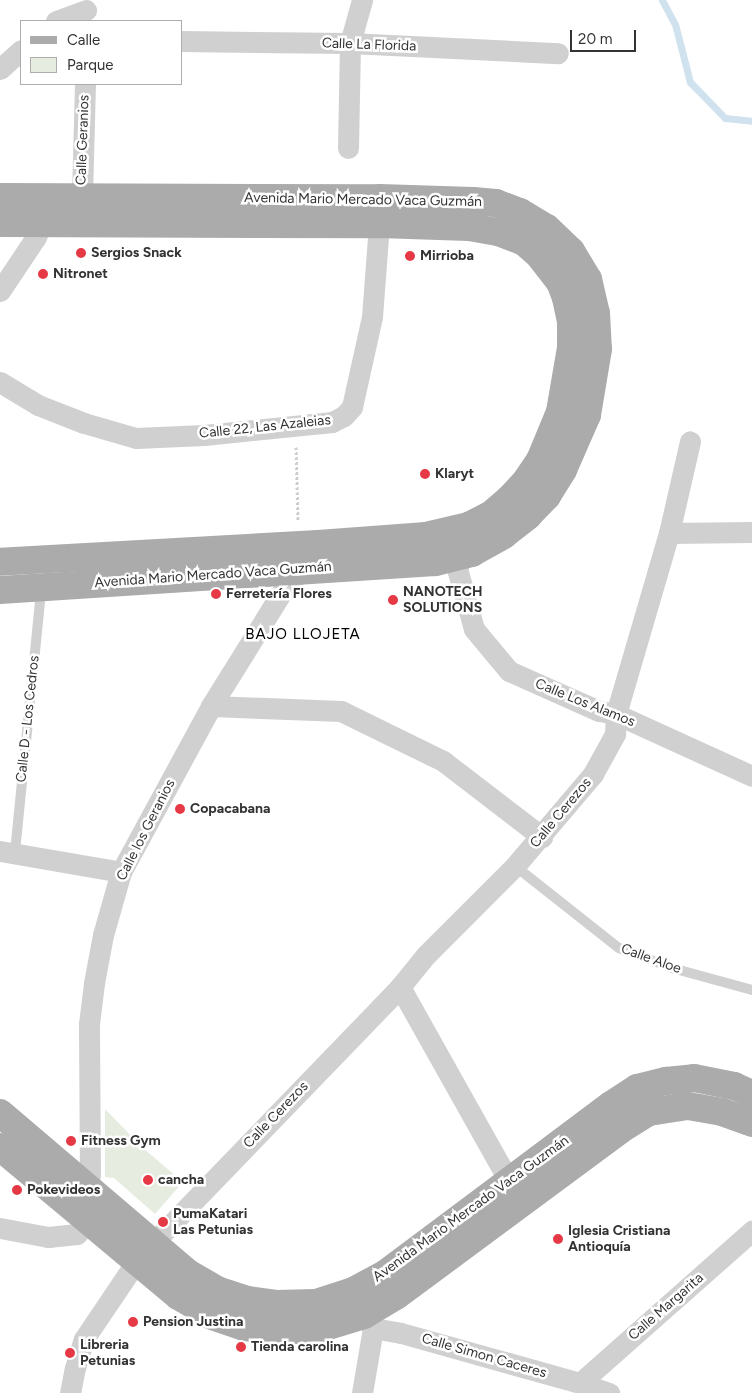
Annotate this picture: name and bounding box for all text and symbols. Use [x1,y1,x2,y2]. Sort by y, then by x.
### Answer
legend [20,20,182,85]
scale bar [572,20,638,52]
text: 20 m [578,30,612,48]
text: Calle [67,31,100,49]
street label: Calle La Florida [321,35,417,55]
text: Parque [67,56,114,74]
street label: Calle Geranios [73,95,93,185]
street label: Avenida Mario Mercado Vaca Guzmán [244,190,482,210]
place label: Sergios Snack [91,245,182,261]
marker: Sergios Snack [75,247,87,259]
place label: Mirrioba [420,248,474,264]
marker: Mirrioba [404,250,416,262]
place label: Nitronet [53,266,108,282]
marker: Nitronet [37,268,49,280]
street label: Calle 22, Las Azaleias [198,412,332,442]
place label: Klaryt [435,466,474,482]
marker: Klaryt [419,468,431,480]
street label: Avenida Mario Mercado Vaca Guzmán [94,558,332,592]
place label: NANOTECH SOLUTIONS [403,584,482,616]
place label: Ferretería Flores [226,586,332,602]
marker: Ferretería Flores [210,588,222,600]
marker: NANOTECH SOLUTIONS [387,594,399,606]
district label: BAJO LLOJETA [244,626,362,644]
street label: Calle D - Los Cedros [13,655,43,783]
street label: Calle Los Alamos [533,675,637,731]
street label: Calle Cerezos [527,775,595,851]
street label: Calle los Geranios [113,776,179,884]
place label: Copacabana [190,801,270,817]
marker: Copacabana [174,803,186,815]
street label: Calle Aloe [619,940,683,978]
street label: Calle Cerezos [240,1078,312,1152]
street label: Avenida Mario Mercado Vaca Guzmán [370,1132,572,1286]
place label: Fitness Gym [81,1133,161,1149]
marker: Fitness Gym [65,1135,77,1147]
place label: cancha [158,1172,204,1188]
marker: cancha [142,1174,154,1186]
place label: Pokevideos [27,1182,100,1198]
marker: Pokevideos [11,1184,23,1196]
place label: PumaKatari Las Petunias [173,1206,253,1238]
marker: PumaKatari Las Petunias [157,1216,169,1228]
place label: Iglesia Cristiana Antioquía [568,1223,670,1256]
marker: Iglesia Cristiana Antioquía [552,1233,564,1245]
street label: Calle Margarita [625,1270,707,1344]
place label: Pension Justina [143,1314,244,1330]
marker: Pension Justina [127,1316,139,1328]
street label: Calle Simon Caceres [420,1330,548,1382]
place label: Libreria Petunias [80,1337,135,1370]
place label: Tienda carolina [251,1339,349,1355]
marker: Tienda carolina [235,1341,247,1353]
marker: Libreria Petunias [64,1347,76,1359]

